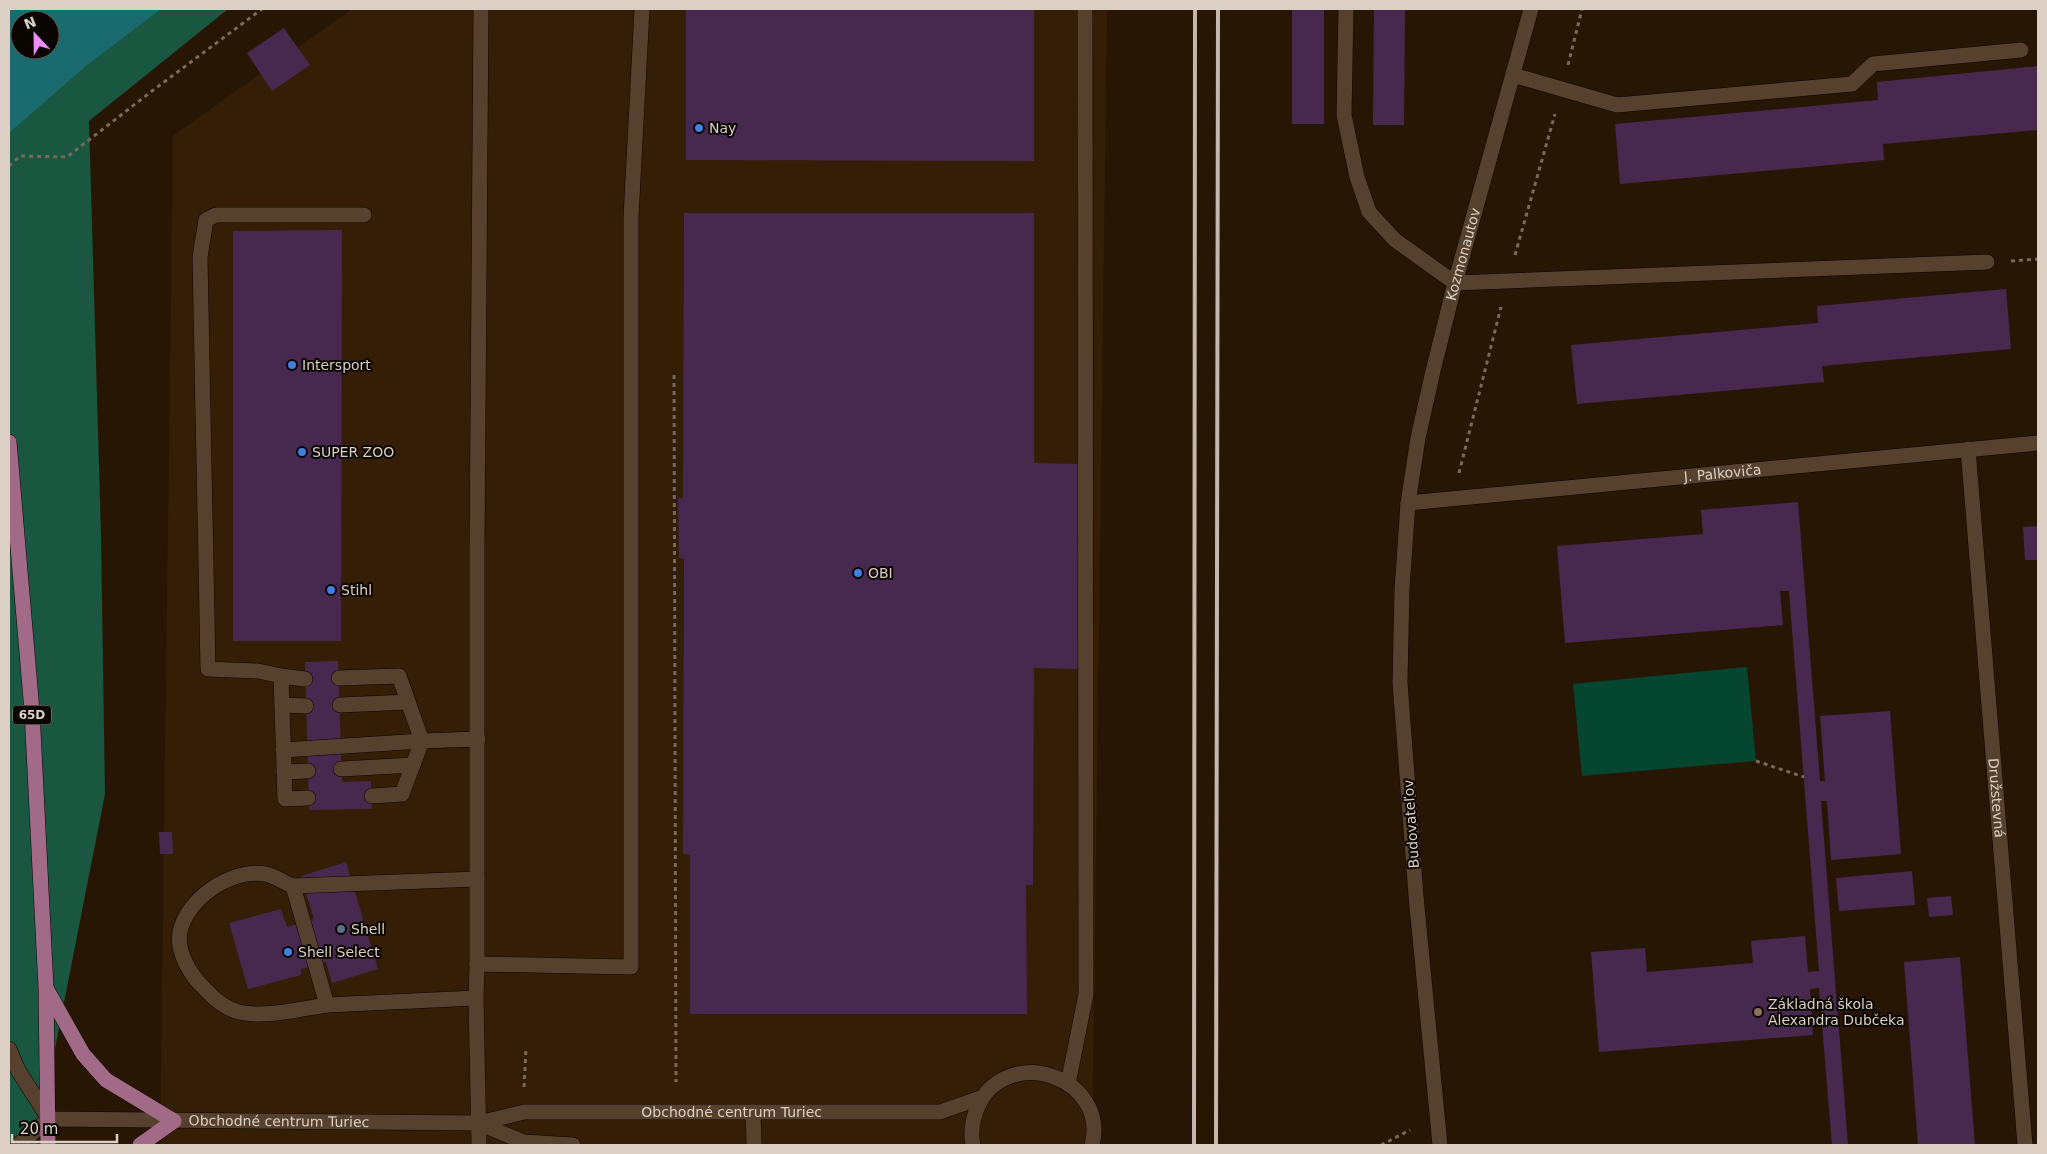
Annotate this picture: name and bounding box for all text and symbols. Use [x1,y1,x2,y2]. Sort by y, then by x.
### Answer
north arrow [10,10,60,60]
text: N [22,13,39,33]
place label: Nay [709,120,736,136]
marker: Nay [693,122,705,134]
street label: Kozmonautov [1443,206,1483,302]
place label: Intersport [302,357,371,373]
marker: Intersport [286,359,298,371]
place label: SUPER ZOO [312,444,394,460]
marker: SUPER ZOO [296,446,308,458]
street label: J. Palkoviča [1682,461,1762,485]
place label: OBI [868,565,893,581]
marker: OBI [852,567,864,579]
place label: Stihl [341,582,372,598]
marker: Stihl [325,584,337,596]
road number: 65D [13,706,51,724]
street label: Družstevná [1985,757,2008,838]
street label: Budovateľov [1400,779,1422,869]
place label: Shell [351,921,385,937]
marker: Shell [335,923,347,935]
place label: Shell Select [298,944,380,960]
marker: Shell Select [282,946,294,958]
place label: Základná škola Alexandra Dubčeka [1768,996,1905,1028]
marker: Základná škola Alexandra Dubčeka [1752,1006,1764,1018]
street label: Obchodné centrum Turiec [641,1104,822,1120]
scale bar [12,1112,118,1144]
street label: Obchodné centrum Turiec [189,1112,369,1130]
text: 20 m [20,1120,58,1138]

